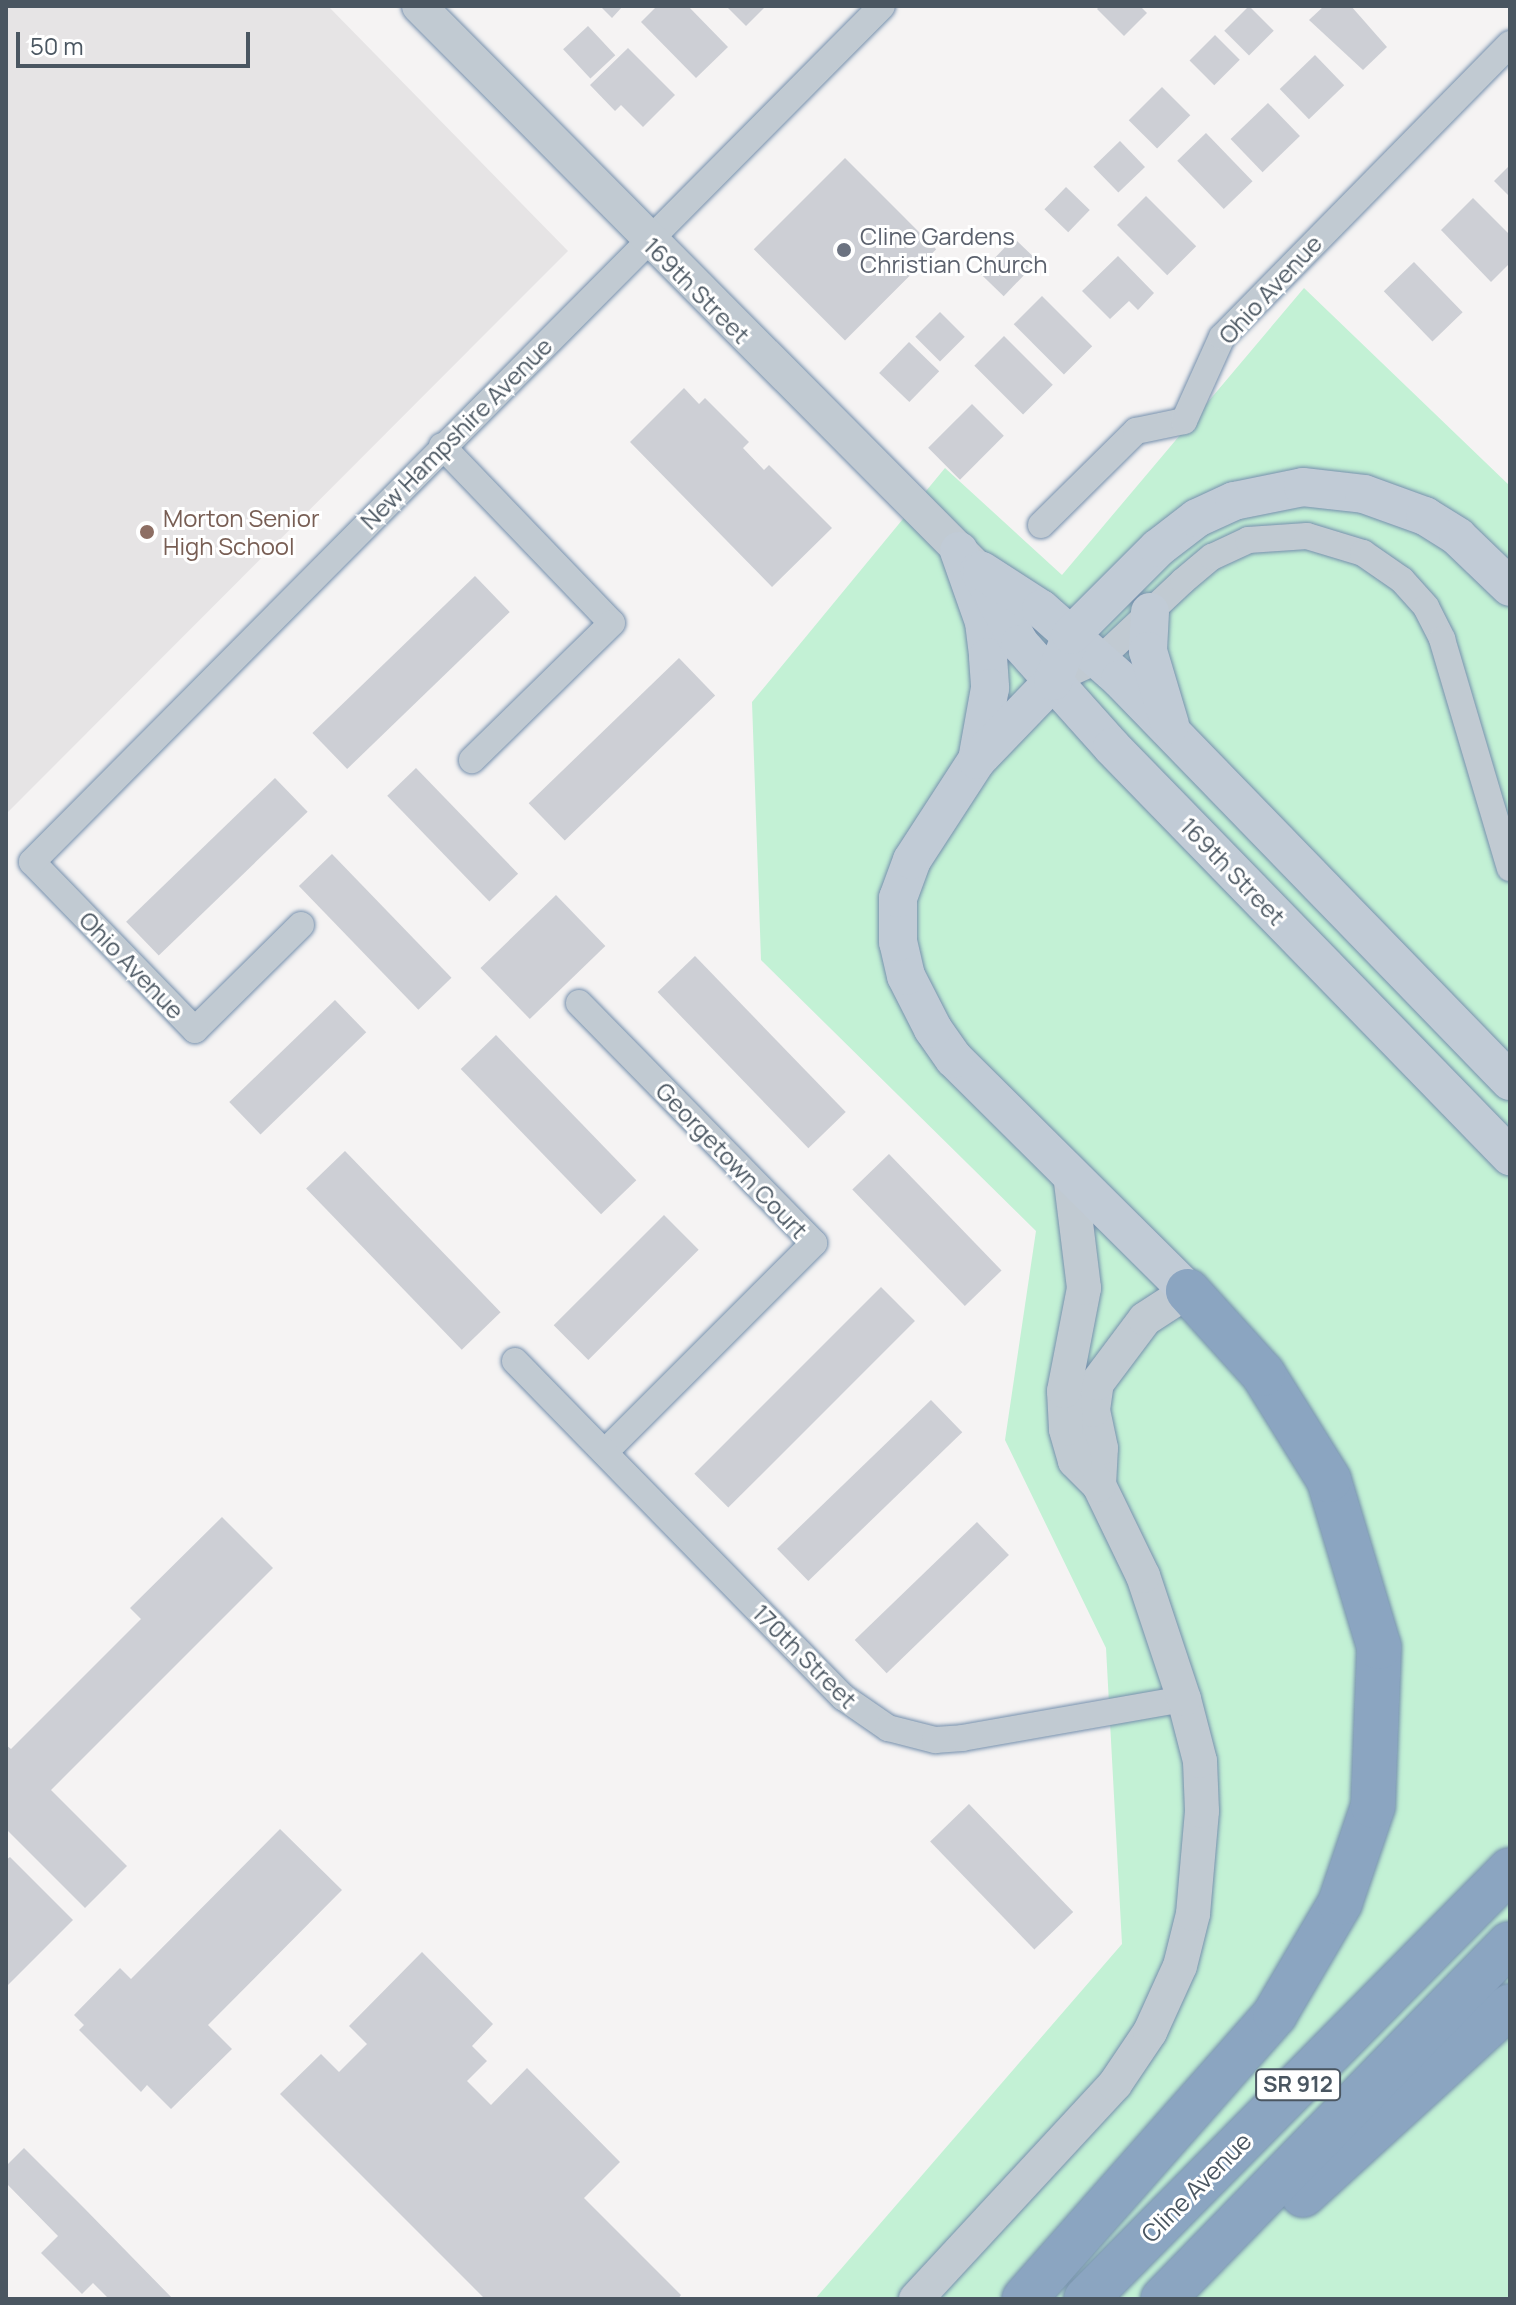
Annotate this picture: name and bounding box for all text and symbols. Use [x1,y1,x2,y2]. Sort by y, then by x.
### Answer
scale bar [20,16,254,66]
text: 50 m [30,29,84,62]
place label: Cline Gardens Christian Church [860,222,1048,278]
street label: Ohio Avenue [1212,229,1328,349]
street label: 169th Street [638,231,756,349]
marker: Cline Gardens Christian Church [835,241,853,259]
street label: New Hampshire Avenue [354,331,558,535]
place label: Morton Senior High School [163,504,320,560]
marker: Morton Senior High School [138,523,156,541]
street label: 169th Street [1175,811,1291,931]
street label: Ohio Avenue [74,905,190,1025]
street label: Georgetown Court [650,1076,814,1244]
street label: 170th Street [747,1598,863,1714]
road number: SR 912 [1254,2067,1342,2103]
street label: Cline Avenue [1135,2126,1257,2248]

